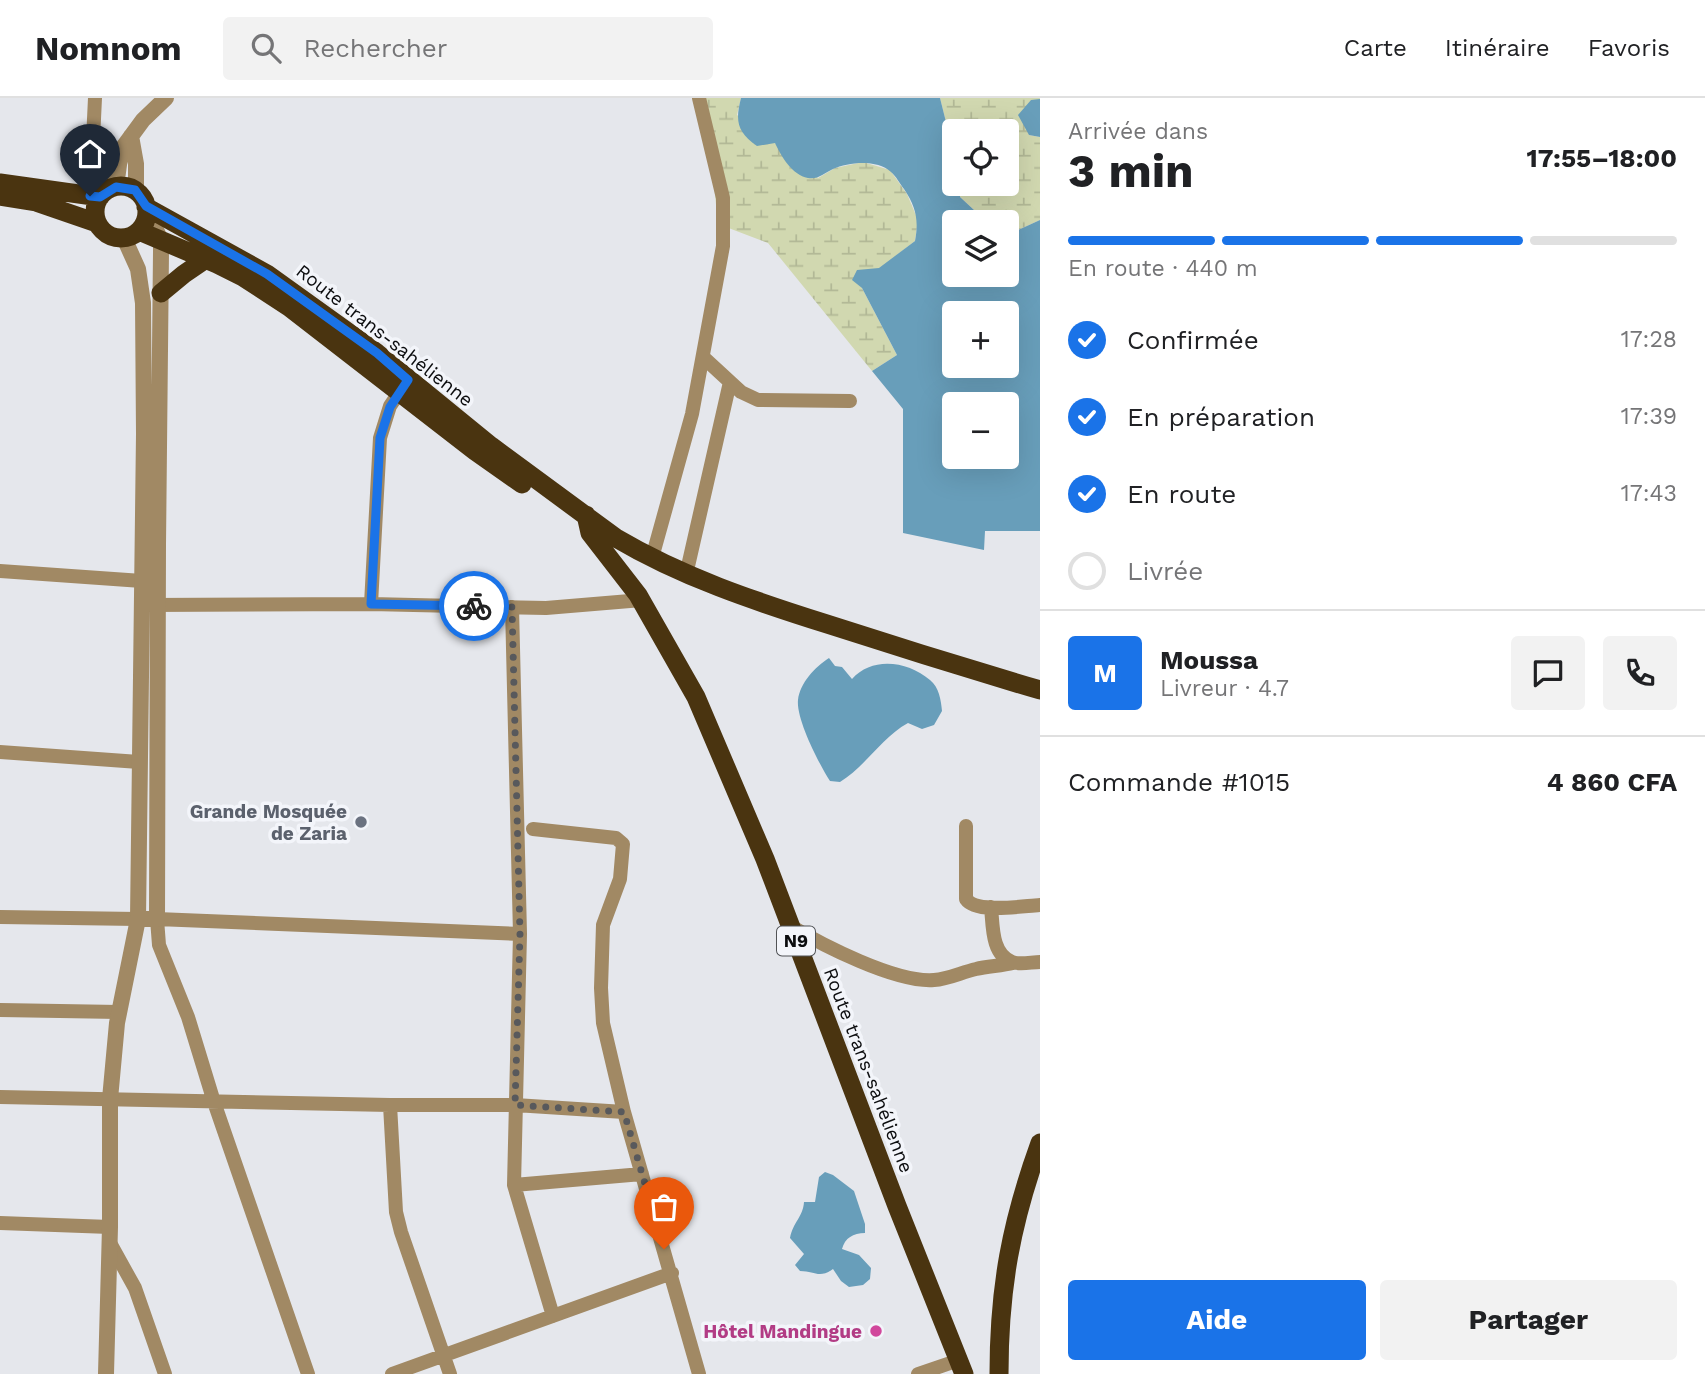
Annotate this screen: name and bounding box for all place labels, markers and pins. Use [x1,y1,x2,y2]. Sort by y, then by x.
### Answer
pin [60,124,120,196]
place label: Grande Mosquée de Zaria [190,800,347,845]
marker: Grande Mosquée de Zaria [353,814,369,830]
pin [634,1177,694,1249]
place label: Hôtel Mandingue [703,1320,862,1343]
marker: Hôtel Mandingue [868,1323,884,1339]

